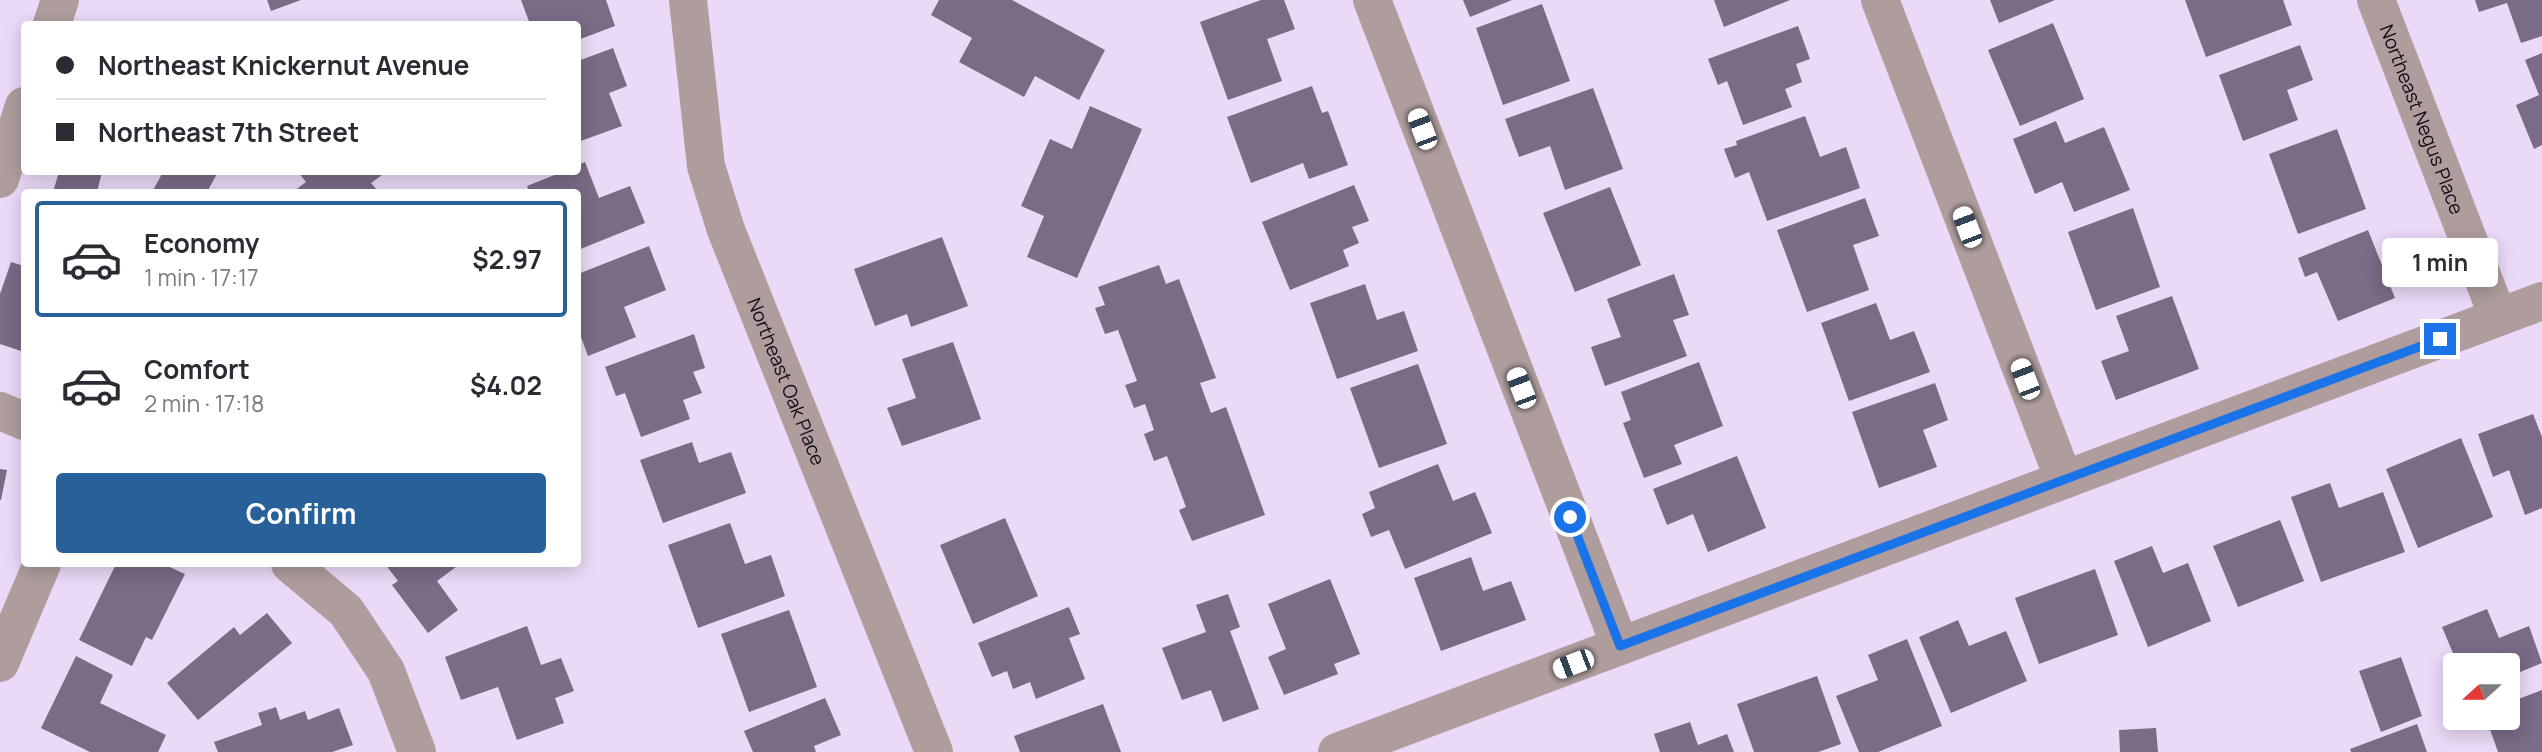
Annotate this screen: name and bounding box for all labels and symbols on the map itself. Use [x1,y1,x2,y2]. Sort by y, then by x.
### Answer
street label: Northeast Negus Place [2374,21,2470,218]
car [1405,106,1440,152]
car [1950,204,1985,250]
callout: 1 min [2382,238,2498,286]
street label: Northeast Oak Place [741,294,831,469]
route end [2424,323,2456,355]
car [2008,356,2043,402]
car [1504,365,1539,411]
route start [1554,501,1586,533]
car [1550,647,1597,681]
north arrow [2443,653,2520,730]

